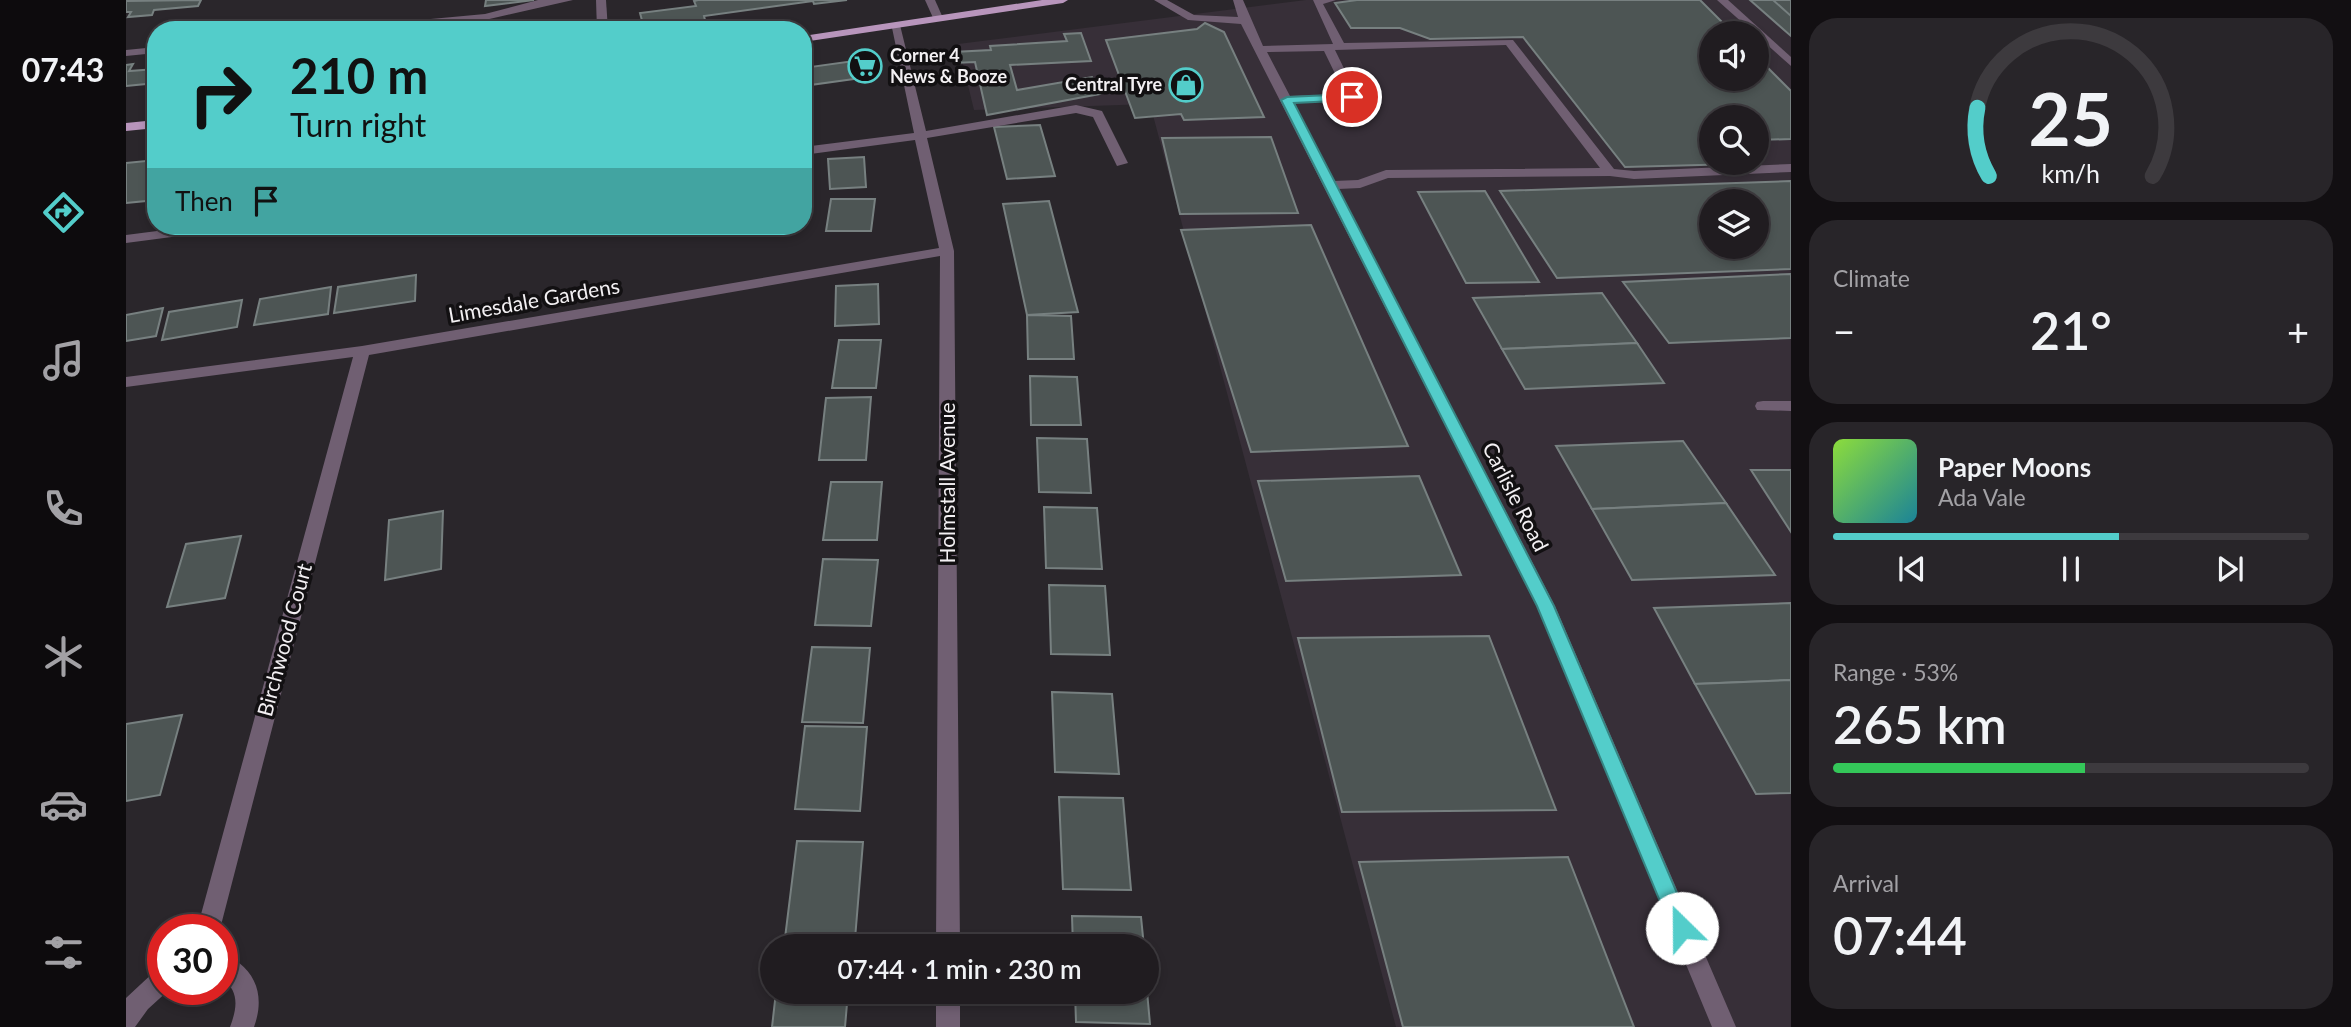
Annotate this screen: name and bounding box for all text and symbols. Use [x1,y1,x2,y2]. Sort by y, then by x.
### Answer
map controls [1699,21,1769,259]
button: sound [1699,21,1769,91]
place label: Corner 4 News & Booze [890,44,1007,87]
text: 210 m [290,46,428,104]
supermarket icon: Corner 4 News & Booze [846,47,884,85]
icon: right [175,49,266,140]
text: 07:43 [22,50,104,89]
shop icon: Central Tyre [1167,66,1205,104]
pin [1322,67,1382,127]
place label: Central Tyre [1065,73,1162,95]
text: 25 [2029,74,2113,162]
icon: arrive [1333,78,1371,116]
text: Turn right [290,105,426,144]
button: search [1699,105,1769,175]
text: km/h [2042,158,2100,188]
icon: arrive [247,182,285,220]
text: Then [175,185,233,217]
icon: directions [39,188,88,237]
button: layers [1699,189,1769,259]
text: Climate [1833,264,1910,292]
street label: Limesdale Gardens [446,272,621,327]
text: 21° [2030,299,2112,361]
text: − [1833,308,1855,354]
text: + [2287,308,2309,354]
icon: music [39,336,88,385]
street label: Holmstall Avenue [934,402,959,564]
street label: Carlisle Road [1478,438,1555,555]
text: Paper Moons [1938,451,2091,483]
text: Ada Vale [1938,483,2026,511]
icon: phone [39,484,88,533]
icon: previous [1893,550,1931,588]
icon: pause [2052,550,2090,588]
icon: next [2211,550,2249,588]
street label: Birchwood Court [251,560,316,719]
icon: climate [39,632,88,681]
text: Range · 53% [1833,658,1958,686]
text: 265 km [1833,693,2007,755]
icon: car [39,780,88,829]
text: Arrival [1833,869,1899,897]
position arrow [1645,891,1719,965]
text: 07:44 [1833,904,1967,966]
speed limit sign: 30 [147,914,238,1005]
icon: filters [39,928,88,977]
text: 07:44 · 1 min · 230 m [837,953,1082,985]

